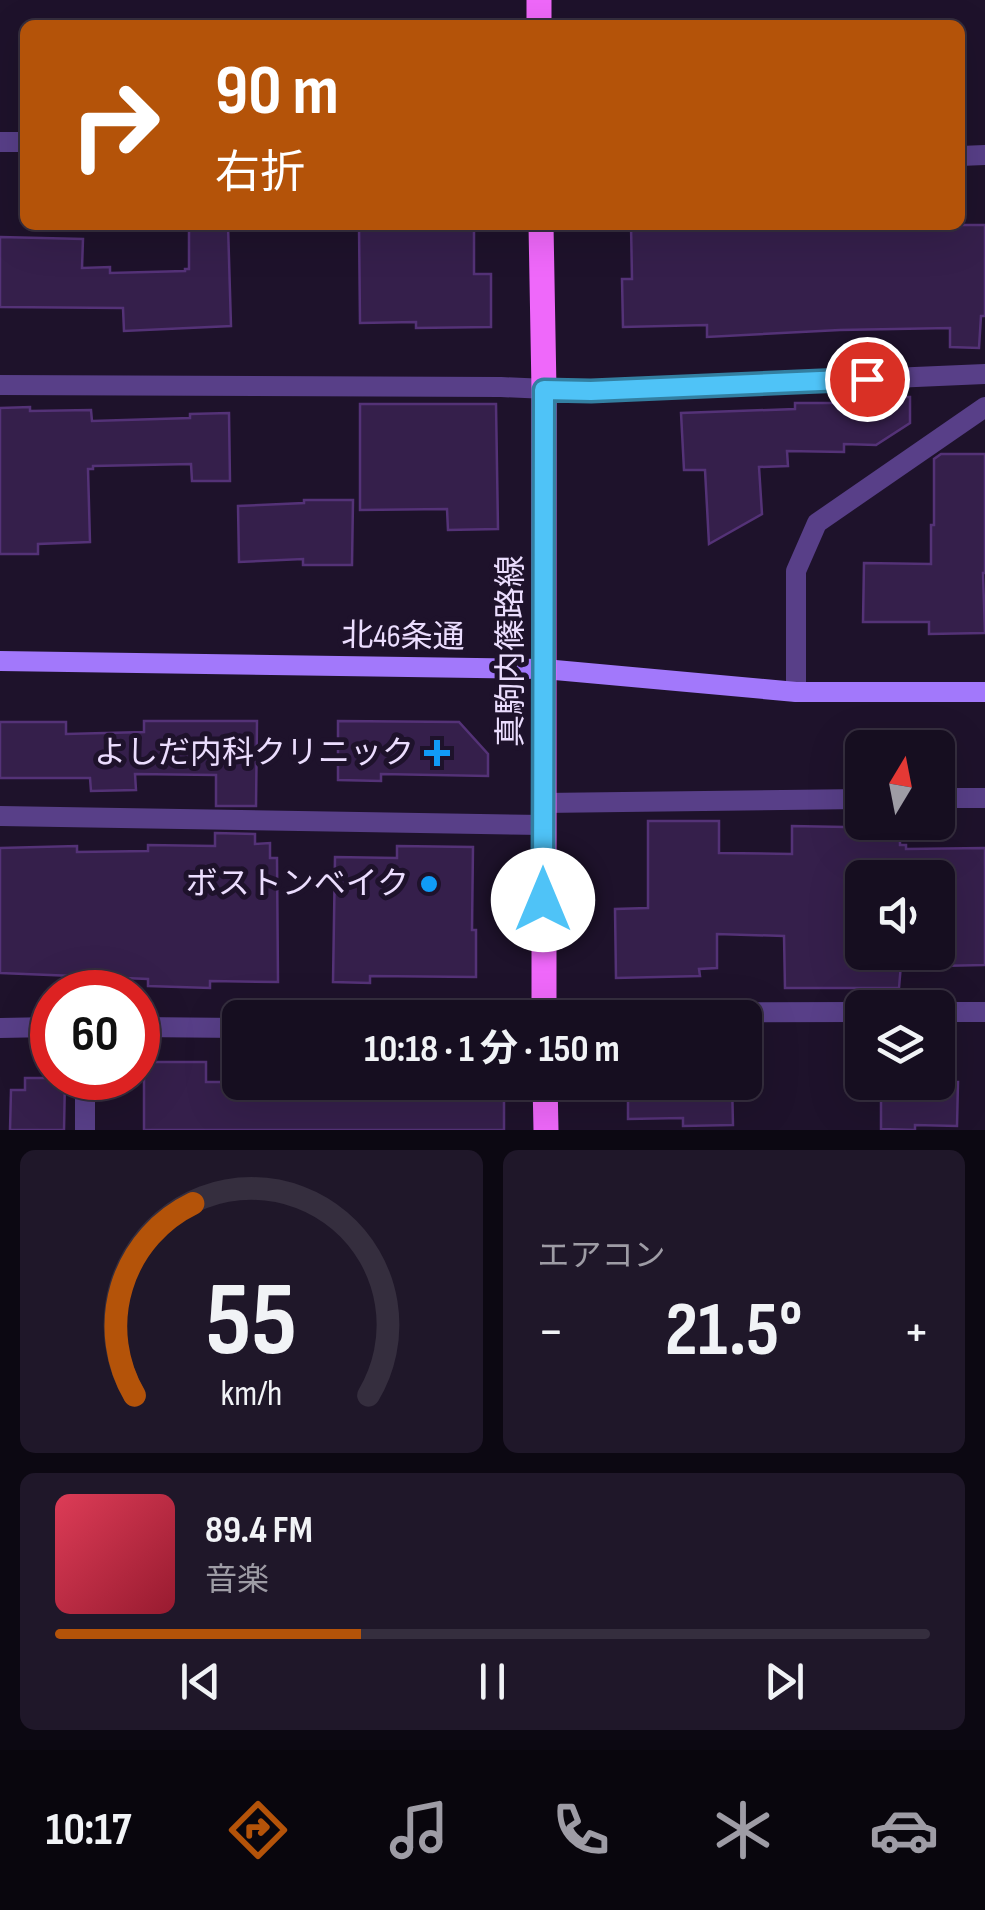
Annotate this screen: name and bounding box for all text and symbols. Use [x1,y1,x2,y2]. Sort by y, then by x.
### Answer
text: 90 m [215,50,339,134]
icon: right [50,60,180,190]
text: 右折 [215,146,305,201]
pin [825,337,910,422]
icon: arrive [840,352,895,407]
street label: 真駒内篠路線 [492,555,531,747]
street label: 北46条通 [341,616,465,658]
north arrow [845,730,955,840]
map controls [845,730,955,1100]
place label: よしだ内科クリニック [94,734,414,773]
marker: よしだ内科クリニック [424,740,450,766]
position arrow [491,848,595,952]
button: sound [845,860,955,970]
place label: ボストンベイク [186,865,409,904]
marker: ボストンベイク [418,873,440,895]
speed limit sign: 60 [30,970,160,1100]
button: layers [845,990,955,1100]
text: 10:18 · 1 分 · 150 m [364,1027,620,1072]
text: エアコン [538,1237,666,1276]
text: 55 [206,1259,297,1384]
text: 21.5° [665,1286,803,1377]
text: − [538,1299,564,1366]
text: + [903,1299,930,1366]
text: km/h [220,1373,282,1416]
text: 89.4 FM [205,1508,313,1553]
text: 音楽 [205,1561,269,1600]
icon: previous [173,1654,228,1709]
icon: pause [465,1654,520,1709]
icon: next [757,1654,812,1709]
icon: directions [223,1795,293,1865]
icon: music [384,1795,454,1865]
icon: phone [546,1795,616,1865]
icon: climate [708,1795,778,1865]
icon: car [869,1795,939,1865]
text: 10:17 [46,1803,131,1858]

